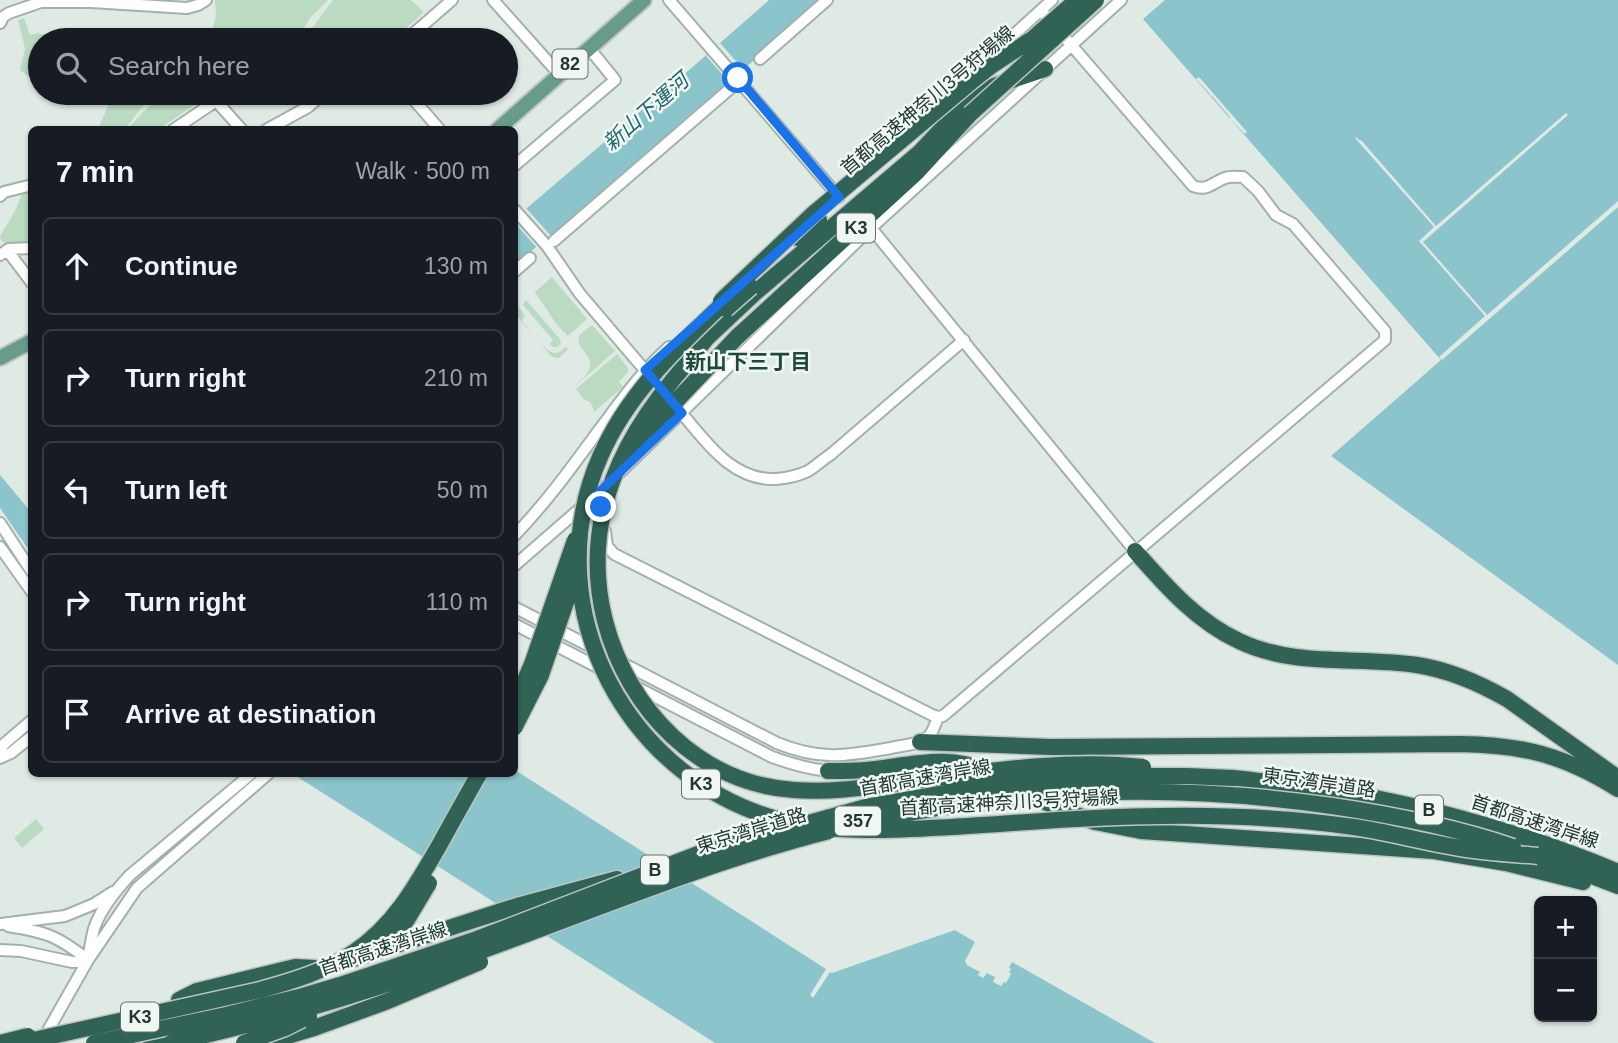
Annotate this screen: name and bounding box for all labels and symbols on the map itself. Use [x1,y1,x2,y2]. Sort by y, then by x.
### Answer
street label: 首都高速神奈川3号狩場線 [836,22,1018,179]
road number: 82 [552,50,588,78]
route start [722,62,753,93]
water label: 新山下運河 [599,66,696,155]
road number: K3 [837,213,875,242]
district label: 新山下三丁目 [685,350,811,373]
route end [585,491,616,522]
street label: 首都高速湾岸線 [858,756,992,799]
street label: 東京湾岸道路 [1261,764,1377,801]
road number: K3 [682,770,720,798]
street label: 首都高速神奈川3号狩場線 [899,786,1119,819]
street label: 首都高速湾岸線 [1468,791,1601,852]
road number: B [1415,796,1443,824]
street label: 東京湾岸道路 [694,804,809,857]
road number: 357 [835,806,881,836]
road number: B [641,856,669,884]
street label: 首都高速湾岸線 [317,918,450,979]
road number: K3 [121,1002,159,1032]

